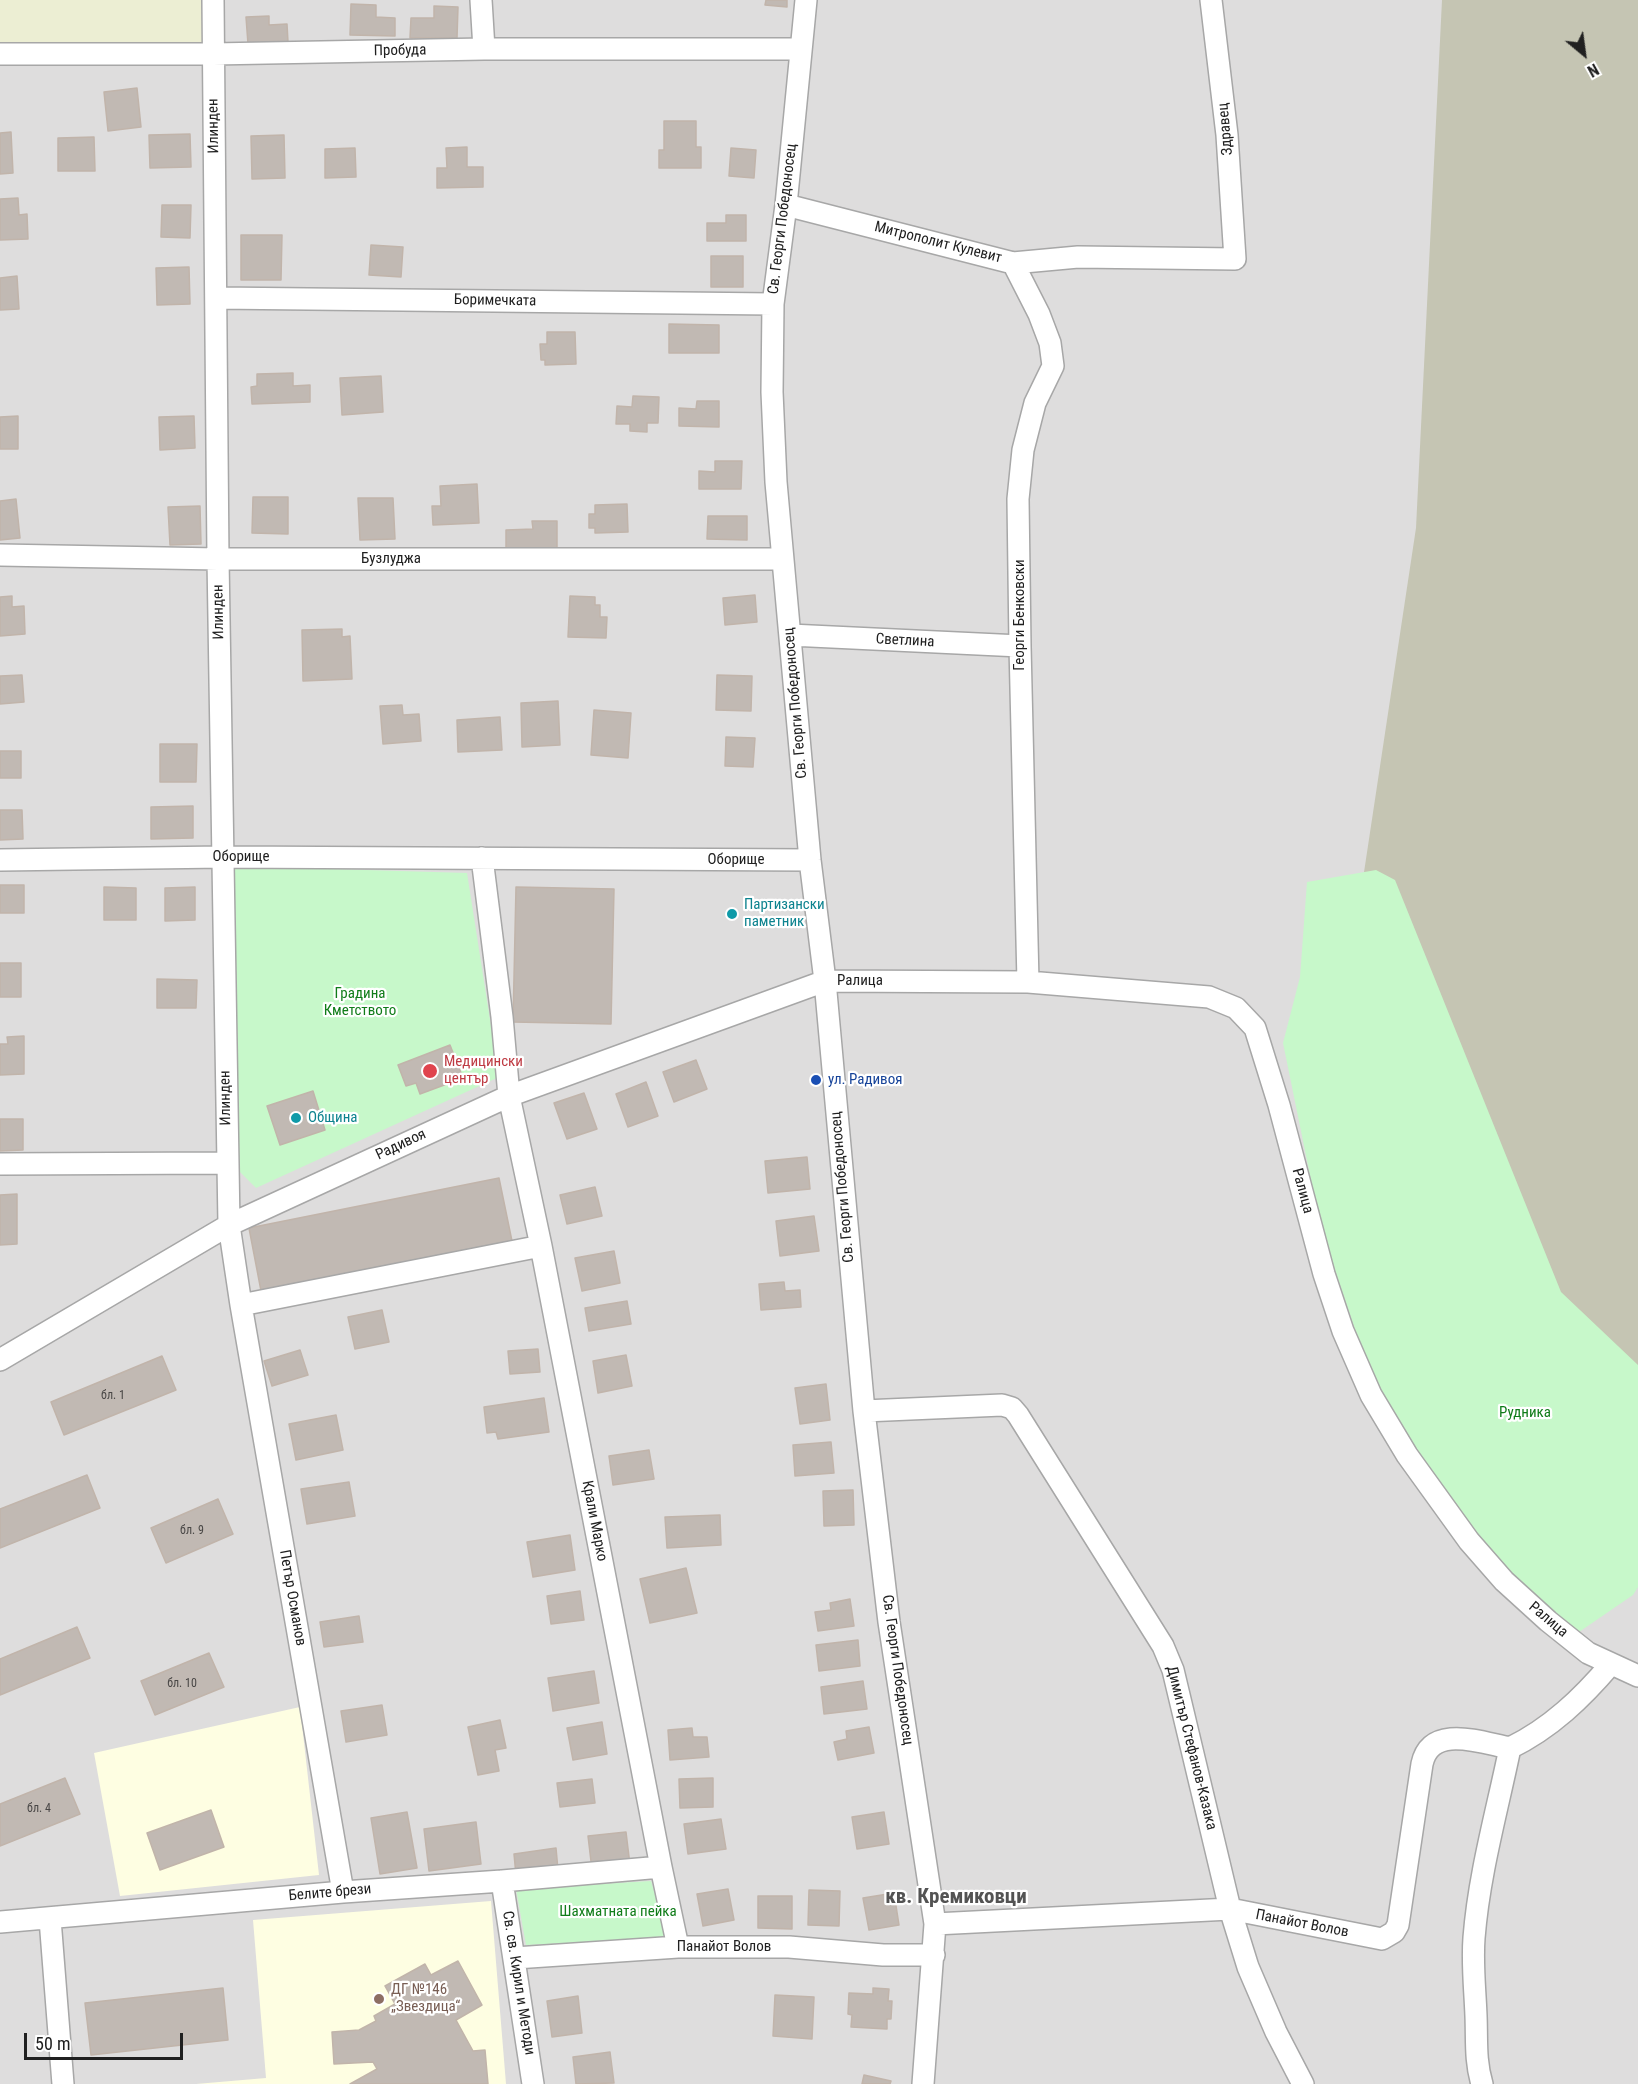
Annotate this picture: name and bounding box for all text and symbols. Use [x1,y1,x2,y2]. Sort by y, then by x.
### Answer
north arrow [1554,24,1614,84]
street label: Пробуда [374,42,426,60]
text: N [1584,59,1602,81]
street label: Илинден [205,98,223,154]
street label: Здравец [1215,102,1237,156]
street label: Св. Георги Победоносец [765,143,801,295]
street label: Митрополит Кулевит [872,218,1004,268]
street label: Боримечката [454,291,536,311]
street label: Бузлуджа [361,550,421,568]
street label: Георги Бенковски [1011,559,1029,671]
street label: Илинден [210,584,228,640]
street label: Св. Георги Победоносец [780,627,812,779]
street label: Светлина [875,630,935,652]
street label: Оборище [213,848,269,866]
street label: Оборище [708,851,764,869]
place label: Партизански паметник [744,896,825,931]
marker: Партизански паметник [725,907,739,921]
street label: Ралица [837,972,883,990]
park label: Градина Кметството [324,985,396,1020]
place label: Медицински център [444,1053,523,1088]
marker: Медицински център [421,1062,439,1080]
street label: Илинден [217,1070,235,1126]
place label: ул. Радивоя [828,1071,902,1089]
marker: ул. Радивоя [809,1073,823,1087]
place label: Община [308,1109,357,1127]
marker: Община [289,1111,303,1125]
street label: Св. Георги Победоносец [827,1111,859,1263]
street label: Радивоя [373,1126,429,1164]
street label: Ралица [1287,1167,1317,1215]
house number: бл. 1 [101,1389,125,1403]
park label: Рудника [1499,1404,1551,1422]
street label: Крали Марко [577,1479,611,1563]
house number: бл. 9 [180,1524,204,1538]
street label: Петър Османов [275,1549,309,1647]
street label: Св. Георги Победоносец [878,1594,916,1746]
street label: Ралица [1525,1598,1571,1642]
street label: Димитър Стефанов-Казака [1162,1664,1220,1832]
house number: бл. 10 [167,1677,197,1691]
house number: бл. 4 [27,1802,51,1816]
street label: Белите брези [288,1880,372,1906]
district label: кв. Кремиковци [885,1885,1027,1911]
park label: Шахматната пейка [559,1903,677,1921]
street label: Панайот Волов [1254,1906,1350,1942]
street label: Св. св. Кирил и Методи [498,1910,538,2056]
street label: Панайот Волов [677,1938,771,1956]
place label: ДГ №146 „Звездица“ [391,1981,460,2016]
marker: ДГ №146 „Звездица“ [372,1992,386,2006]
scale bar [27,2021,186,2059]
text: 50 m [35,2033,70,2054]

